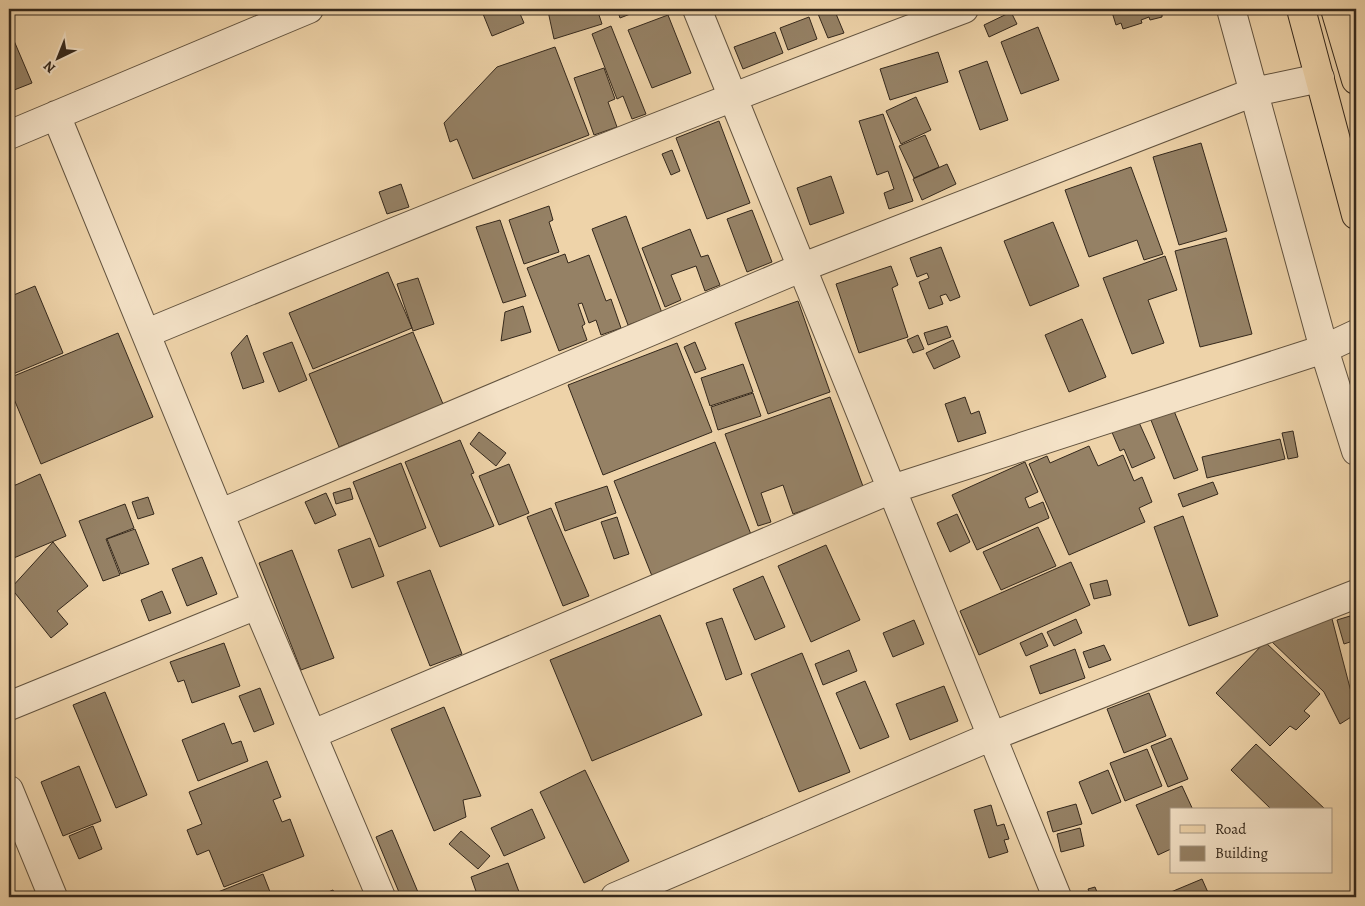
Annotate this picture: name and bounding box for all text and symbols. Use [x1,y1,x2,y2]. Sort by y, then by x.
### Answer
north arrow [32,32,82,82]
text: N [39,57,60,78]
legend [1170,808,1332,874]
text: Road [1215,819,1247,839]
text: Building [1215,843,1268,863]

